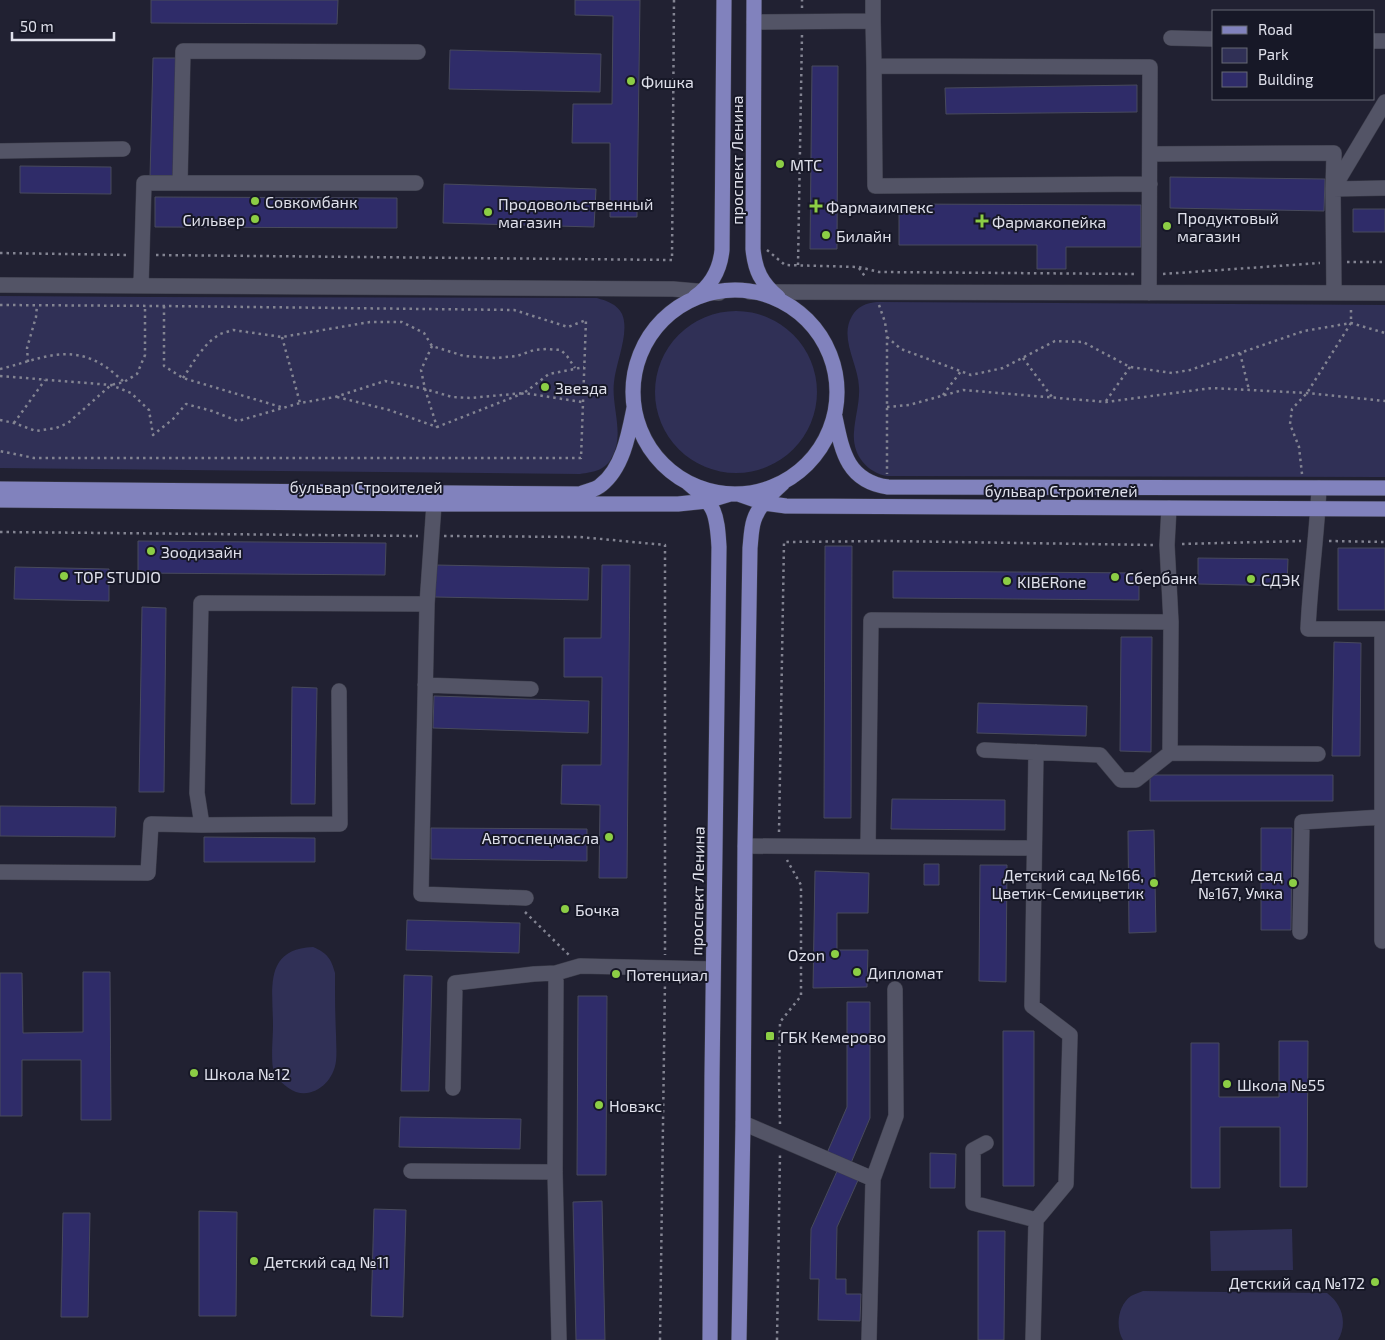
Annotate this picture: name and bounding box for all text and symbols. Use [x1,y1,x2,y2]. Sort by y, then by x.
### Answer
scale bar [12,10,115,42]
legend [1212,10,1375,100]
text: 50 m [20,17,54,35]
text: Road [1258,20,1293,38]
text: Park [1258,45,1289,63]
text: Building [1258,70,1314,88]
place label: Фишка [641,72,694,91]
marker: Фишка [625,75,637,87]
street label: проспект Ленина [727,95,746,225]
place label: МТС [790,155,822,174]
marker: МТС [774,158,786,170]
place label: Совкомбанк [265,192,358,211]
place label: Продовольственный магазин [498,194,653,231]
marker: Совкомбанк [249,195,261,207]
place label: Фармаимпекс [826,197,934,216]
marker: Фармаимпекс [810,200,822,212]
marker: Продовольственный магазин [482,206,494,218]
place label: Продуктовый магазин [1177,208,1279,245]
place label: Сильвер [182,210,245,229]
place label: Фармакопейка [992,212,1106,231]
marker: Сильвер [249,213,261,225]
marker: Фармакопейка [976,215,988,227]
marker: Продуктовый магазин [1161,220,1173,232]
place label: Билайн [836,226,892,245]
marker: Билайн [820,229,832,241]
place label: Звезда [555,378,607,397]
marker: Звезда [539,381,551,393]
street label: бульвар Строителей [289,477,443,497]
street label: бульвар Строителей [984,481,1138,501]
place label: Зоодизайн [161,542,242,561]
marker: Зоодизайн [145,545,157,557]
place label: TOP STUDIO [74,567,161,586]
place label: Сбербанк [1125,568,1198,587]
marker: TOP STUDIO [58,570,70,582]
place label: СДЭК [1261,570,1300,589]
marker: Сбербанк [1109,571,1121,583]
place label: KIBERone [1017,572,1086,591]
marker: СДЭК [1245,573,1257,585]
marker: KIBERone [1001,575,1013,587]
street label: проспект Ленина [686,826,708,956]
place label: Автоспецмасла [482,828,599,847]
marker: Автоспецмасла [603,831,615,843]
place label: Детский сад №166, Цветик-Семицветик [991,865,1144,902]
place label: Детский сад №167, Умка [1191,865,1283,902]
marker: Детский сад №166, Цветик-Семицветик [1148,877,1160,889]
marker: Детский сад №167, Умка [1287,877,1299,889]
place label: Бочка [575,900,620,919]
marker: Бочка [559,903,571,915]
place label: Ozon [788,945,825,964]
marker: Ozon [829,948,841,960]
place label: Дипломат [867,963,944,982]
place label: Потенциал [626,965,708,984]
marker: Дипломат [851,966,863,978]
marker: Потенциал [610,968,622,980]
place label: ГБК Кемерово [780,1027,886,1046]
marker: ГБК Кемерово [764,1030,776,1042]
place label: Школа №12 [204,1064,290,1083]
marker: Школа №12 [188,1067,200,1079]
place label: Школа №55 [1237,1075,1325,1094]
marker: Школа №55 [1221,1078,1233,1090]
place label: Новэкс [609,1096,662,1115]
marker: Новэкс [593,1099,605,1111]
place label: Детский сад №11 [264,1252,389,1271]
marker: Детский сад №11 [248,1255,260,1267]
place label: Детский сад №172 [1229,1273,1365,1292]
marker: Детский сад №172 [1369,1276,1381,1288]

